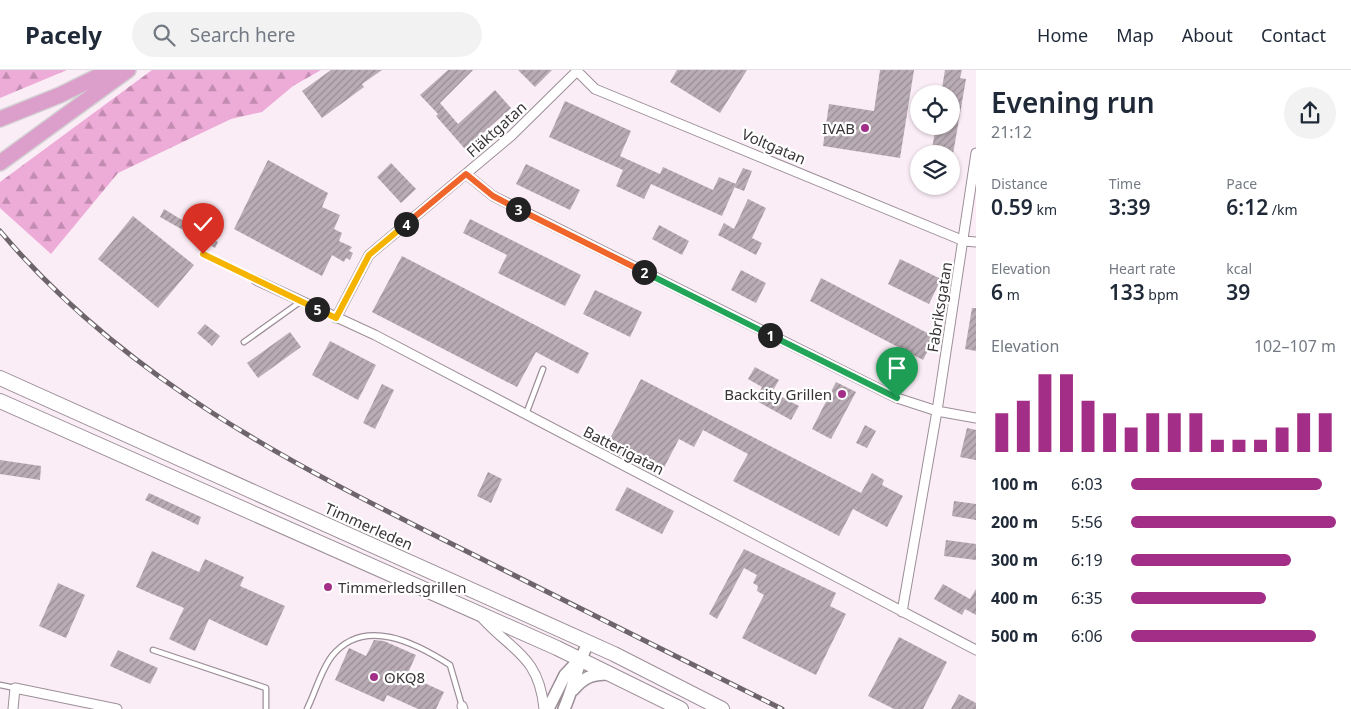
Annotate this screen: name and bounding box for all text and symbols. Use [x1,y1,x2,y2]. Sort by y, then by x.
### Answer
search box [132,12,482,57]
text: Pacely [25,18,102,51]
icon: search [150,21,178,49]
text: Search here [190,22,296,48]
text: Home [1037,23,1088,47]
text: Map [1116,23,1154,47]
text: About [1182,23,1233,47]
text: Contact [1261,23,1326,47]
text: Evening run [991,83,1155,121]
map controls [910,85,960,195]
button: locate [910,85,960,135]
button: share [1284,87,1336,139]
street label: Fläktgatan [462,97,530,161]
place label: IVAB [822,118,855,138]
text: 21:12 [991,121,1032,143]
marker: IVAB [859,122,871,134]
street label: Voltgatan [739,124,809,168]
button: layers [910,145,960,195]
text: Distance [991,174,1048,193]
text: Time [1109,174,1141,193]
text: Pace [1226,174,1257,193]
text: 0.59 [991,193,1033,221]
text: 3:39 [1109,193,1151,221]
text: 6:12 [1226,193,1268,221]
pin: 3 [506,196,530,222]
text: 3 [514,200,523,219]
text: km [1033,200,1057,219]
text: /km [1268,200,1298,219]
pin [182,203,224,254]
icon: check [189,210,217,238]
pin: 4 [394,212,418,236]
text: 4 [402,215,411,234]
text: Elevation [991,259,1051,278]
text: Heart rate [1109,259,1176,278]
text: kcal [1226,259,1252,278]
pin: 2 [632,260,656,284]
street label: Fabriksgatan [922,260,956,354]
text: 2 [640,263,649,282]
text: 6 [991,278,1003,306]
text: 133 [1109,278,1145,306]
text: 39 [1226,278,1250,306]
text: m [1003,285,1020,304]
text: bpm [1145,285,1179,304]
pin: 5 [304,296,330,322]
text: 5 [313,300,322,319]
pin: 1 [758,322,782,348]
text: 1 [766,326,775,345]
text: Elevation [991,335,1059,357]
text: 102–107 m [1254,335,1336,357]
pin [876,347,918,398]
icon: arrive [883,354,911,382]
place label: Backcity Grillen [724,384,832,404]
marker: Backcity Grillen [836,388,848,400]
street label: Batterigatan [580,421,668,479]
text: 100 m [991,473,1038,495]
text: 6:03 [1071,473,1103,495]
street label: Timmerleden [322,498,416,554]
text: 200 m [991,511,1038,533]
text: 5:56 [1071,511,1103,533]
text: 300 m [991,549,1038,571]
text: 6:19 [1071,549,1103,571]
place label: Timmerledsgrillen [338,577,466,597]
marker: Timmerledsgrillen [322,581,334,593]
text: 400 m [991,587,1038,609]
text: 6:35 [1071,587,1103,609]
text: 500 m [991,625,1038,647]
text: 6:06 [1071,625,1103,647]
place label: OKQ8 [384,667,425,687]
marker: OKQ8 [368,671,380,683]

